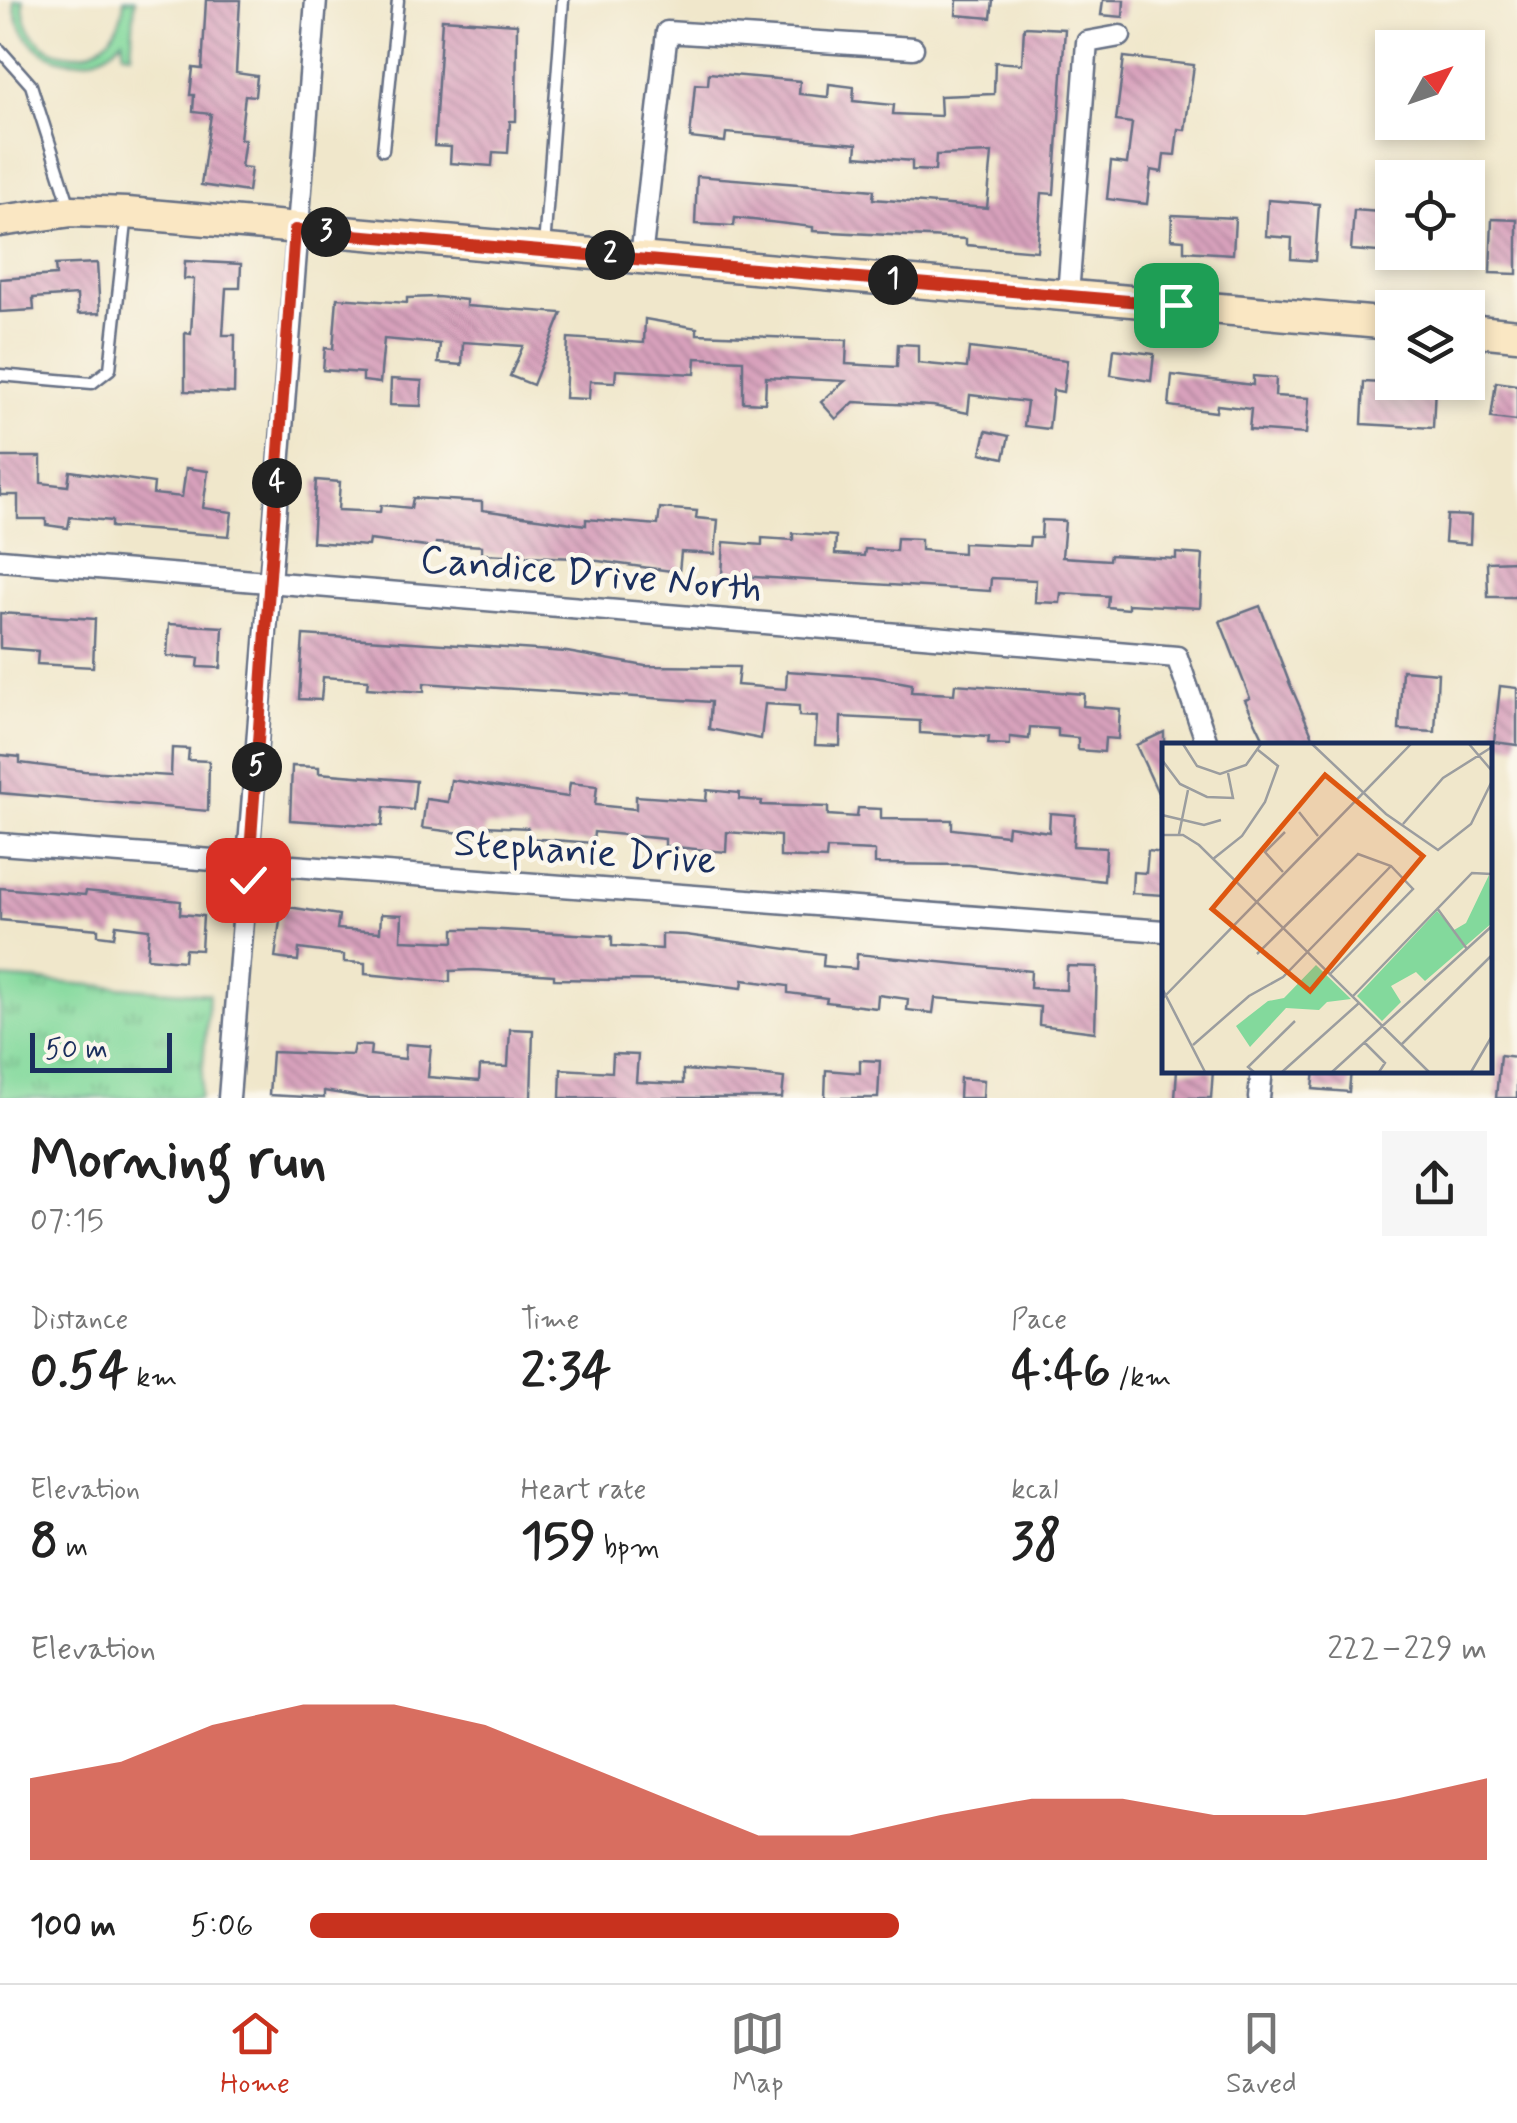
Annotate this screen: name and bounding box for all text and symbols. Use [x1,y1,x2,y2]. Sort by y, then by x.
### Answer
north arrow [1375,30,1485,140]
map controls [1375,30,1485,400]
button: locate [1375,160,1485,270]
pin: 3 [301,207,351,257]
text: 3 [320,213,332,250]
pin: 2 [585,230,635,280]
text: 2 [603,236,617,273]
pin: 1 [868,255,918,305]
text: 1 [887,261,899,298]
pin [1134,263,1219,348]
icon: arrive [1149,278,1204,333]
button: layers [1375,290,1485,400]
pin: 4 [252,458,302,508]
text: 4 [269,464,285,501]
street label: Candice Drive North [418,534,764,616]
pin: 5 [232,742,282,792]
inset map [1162,743,1492,1073]
text: 5 [249,748,265,785]
street label: Stephanie Drive [452,818,718,888]
pin [206,838,291,923]
icon: check [221,853,276,908]
scale bar [30,1028,172,1072]
text: 50 m [45,1032,108,1069]
text: Morning run [30,1126,327,1198]
button: share [1382,1131,1487,1236]
text: 07:15 [30,1200,104,1242]
text: Distance [30,1302,128,1339]
text: Time [521,1302,579,1339]
text: Pace [1011,1302,1067,1339]
text: 0.54 [30,1339,129,1405]
text: 2:34 [521,1339,611,1405]
text: 4:46 [1011,1339,1111,1405]
text: km [129,1360,177,1397]
text: /km [1111,1360,1171,1397]
text: Elevation [30,1472,140,1509]
text: Heart rate [521,1472,646,1509]
text: kcal [1011,1472,1058,1509]
text: 8 [30,1509,58,1575]
text: 159 [521,1509,596,1575]
text: 38 [1011,1509,1061,1575]
text: m [58,1530,88,1567]
text: bpm [596,1530,660,1567]
text: Elevation [30,1628,156,1670]
text: 222–229 m [1327,1628,1487,1670]
text: 100 m [30,1905,116,1947]
text: 5:06 [190,1905,253,1947]
tab: Home [220,2006,290,2103]
tab: Map [730,2006,785,2103]
tab: Saved [1226,2006,1297,2103]

